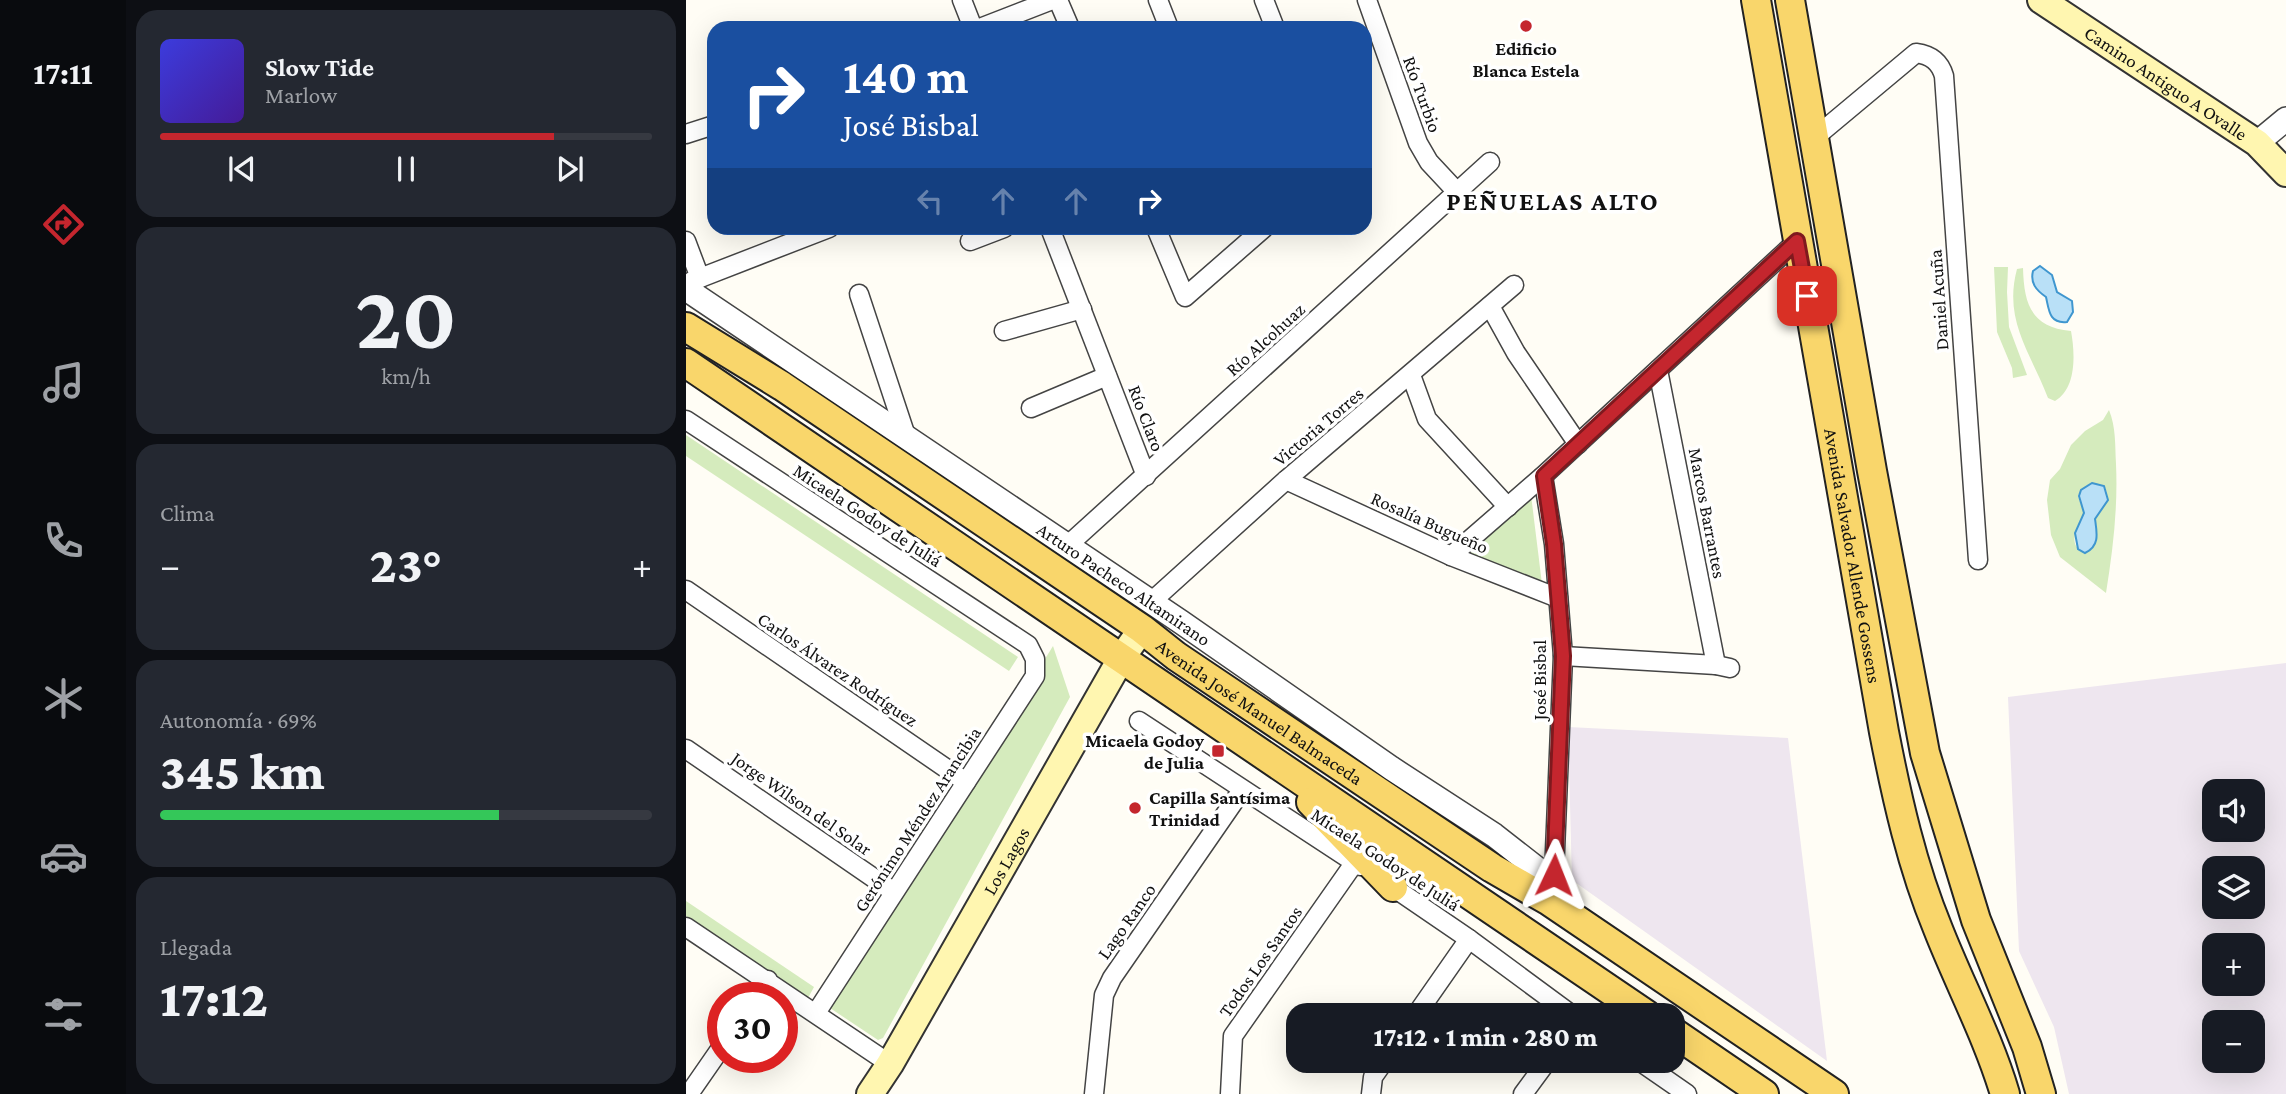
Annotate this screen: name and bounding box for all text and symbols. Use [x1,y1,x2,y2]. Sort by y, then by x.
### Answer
marker: Edificio Blanca Estela [1518,18,1534,34]
street label: Camino Antiguo A Ovalle [2080,22,2251,145]
place label: Edificio Blanca Estela [1472,38,1580,81]
icon: right [728,49,819,140]
text: 140 m [843,49,968,104]
text: Slow Tide [265,53,374,82]
street label: Río Turbio [1399,53,1446,135]
text: 17:11 [33,55,93,91]
text: Marlow [265,82,337,108]
text: José Bisbal [843,107,979,143]
icon: previous [223,150,261,188]
icon: pause [387,150,425,188]
icon: next [551,150,589,188]
icon: left [911,182,949,220]
icon: ahead [984,182,1022,220]
icon: ahead [1057,182,1095,220]
icon: right [1130,182,1168,220]
district label: PEÑUELAS ALTO [1446,187,1660,216]
icon: directions [39,200,88,249]
street label: Daniel Acuña [1924,249,1953,351]
text: 20 [355,266,457,368]
pin [1777,266,1837,326]
icon: arrive [1788,277,1826,315]
street label: Río Alcohuaz [1222,299,1309,380]
icon: music [39,358,88,407]
text: km/h [381,363,431,389]
street label: Río Claro [1124,382,1169,454]
street label: Victoria Torres [1269,383,1368,470]
street label: Avenida Salvador Allende Gossens [1820,426,1885,685]
street label: Marcos Barrantes [1685,446,1730,580]
street label: Micaela Godoy de Juliá [790,460,946,571]
street label: Rosalía Bugueño [1368,487,1492,558]
text: Clima [160,500,215,526]
icon: phone [39,516,88,565]
street label: Arturo Pacheco Altamirano [1033,518,1214,650]
text: 23° [370,535,442,593]
text: − [160,544,180,586]
text: + [632,544,652,586]
street label: Carlos Álvarez Rodríguez [754,608,922,731]
street label: Avenida José Manuel Balmaceda [1152,635,1367,789]
street label: José Bisbal [1529,640,1550,722]
icon: climate [39,674,88,723]
text: Autonomía · 69% [160,707,317,733]
street label: Gerónimo Méndez Arancibia [850,723,985,916]
place label: Micaela Godoy de Julia [1085,730,1205,773]
text: 345 km [160,742,324,800]
marker: Micaela Godoy de Julia [1210,743,1226,759]
street label: Jorge Wilson del Solar [726,746,876,860]
map controls [2202,779,2265,1073]
button: sound [2202,779,2265,842]
place label: Capilla Santísima Trinidad [1149,787,1291,830]
marker: Capilla Santísima Trinidad [1127,800,1143,816]
street label: Micaela Godoy de Juliá [1308,804,1464,915]
street label: Los Lagos [979,824,1034,898]
icon: car [39,832,88,881]
position arrow [1517,838,1591,912]
button: layers [2202,856,2265,919]
street label: Lago Ranco [1093,880,1160,963]
street label: Todos Los Santos [1214,902,1306,1021]
button: + [2202,933,2265,996]
text: Llegada [160,934,232,960]
text: 17:12 [160,969,268,1027]
speed limit sign: 30 [707,982,798,1073]
icon: filters [39,990,88,1039]
button: − [2202,1010,2265,1073]
text: 17:12 · 1 min · 280 m [1374,1023,1597,1052]

